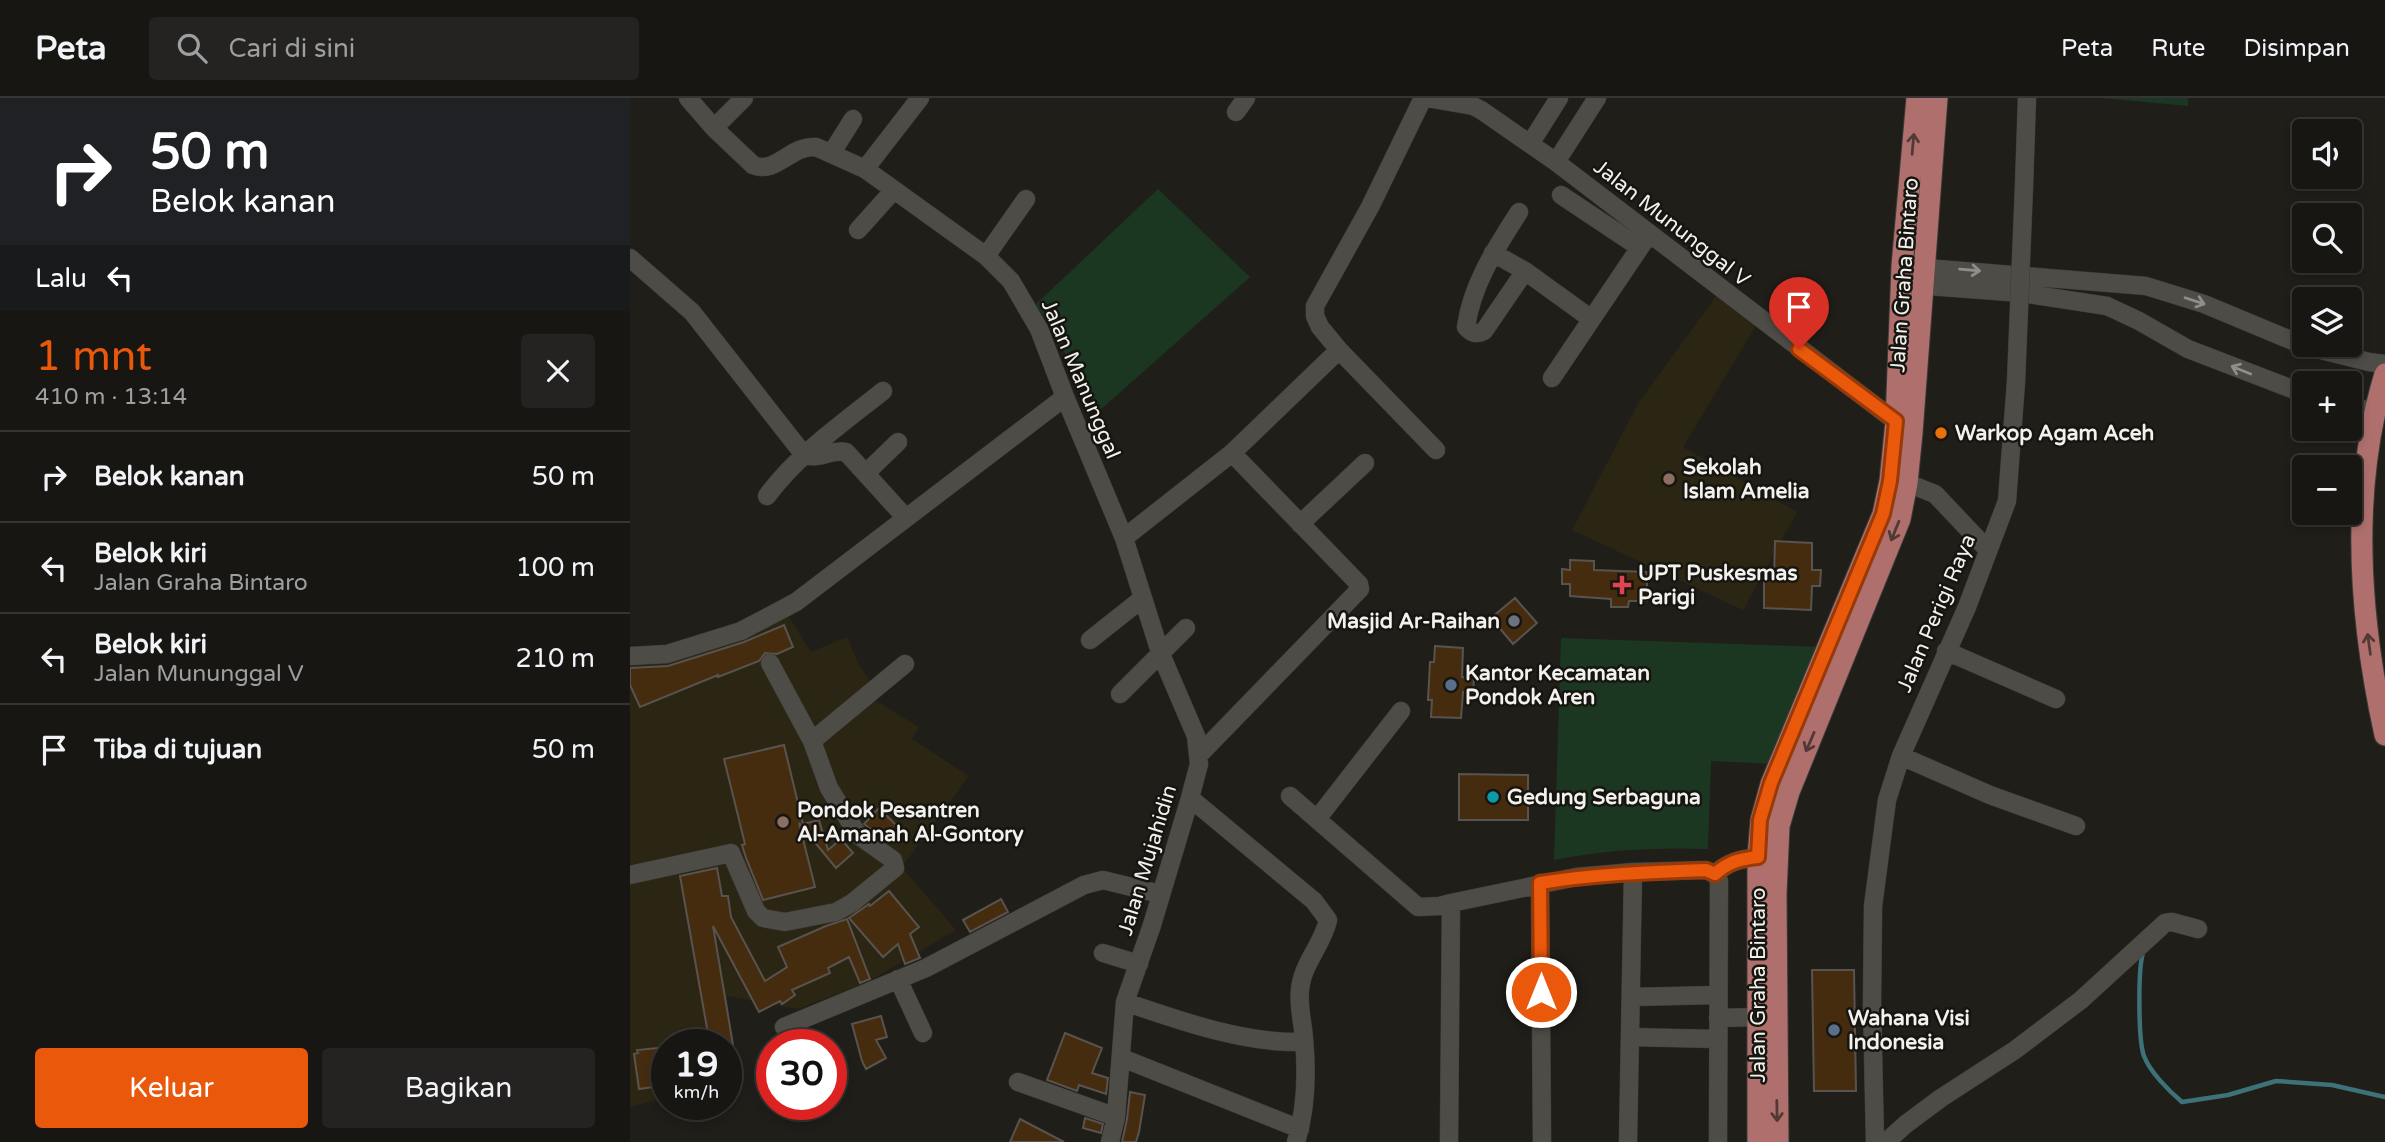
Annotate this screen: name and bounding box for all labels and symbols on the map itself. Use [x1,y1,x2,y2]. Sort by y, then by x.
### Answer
one-way arrow [1907,133,1920,156]
street label: Jalan Mununggal V [1589,155,1755,292]
street label: Jalan Graha Bintaro [1885,177,1924,373]
one-way arrow [1959,264,1981,277]
pin [1769,277,1829,349]
street label: Jalan Manunggal [1036,296,1125,463]
one-way arrow [2183,296,2205,308]
one-way arrow [2231,363,2252,376]
place label: Warkop Agam Aceh [1955,421,2154,446]
marker: Warkop Agam Aceh [1933,425,1949,441]
place label: Sekolah Islam Amelia [1683,455,1810,504]
marker: Sekolah Islam Amelia [1661,471,1677,487]
one-way arrow [1888,520,1901,541]
street label: Jalan Perigi Raya [1892,530,1981,696]
place label: UPT Puskesmas Parigi [1638,561,1798,610]
marker: UPT Puskesmas Parigi [1612,575,1632,595]
place label: Masjid Ar-Raihan [1327,609,1500,634]
marker: Masjid Ar-Raihan [1506,613,1522,629]
one-way arrow [2362,633,2375,656]
place label: Kantor Kecamatan Pondok Aren [1465,661,1650,710]
marker: Kantor Kecamatan Pondok Aren [1443,677,1459,693]
one-way arrow [1802,730,1815,752]
street label: Jalan Mujahidin [1113,782,1182,938]
place label: Gedung Serbaguna [1507,785,1701,810]
marker: Gedung Serbaguna [1485,789,1501,805]
place label: Pondok Pesantren Al-Amanah Al-Gontory [797,798,1024,847]
marker: Pondok Pesantren Al-Amanah Al-Gontory [775,814,791,830]
street label: Jalan Graha Bintaro [1746,887,1771,1083]
position arrow [1504,955,1578,1029]
place label: Wahana Visi Indonesia [1848,1006,1970,1055]
marker: Wahana Visi Indonesia [1826,1022,1842,1038]
speed limit sign: 30 [756,1029,847,1120]
one-way arrow [1771,1099,1784,1122]

